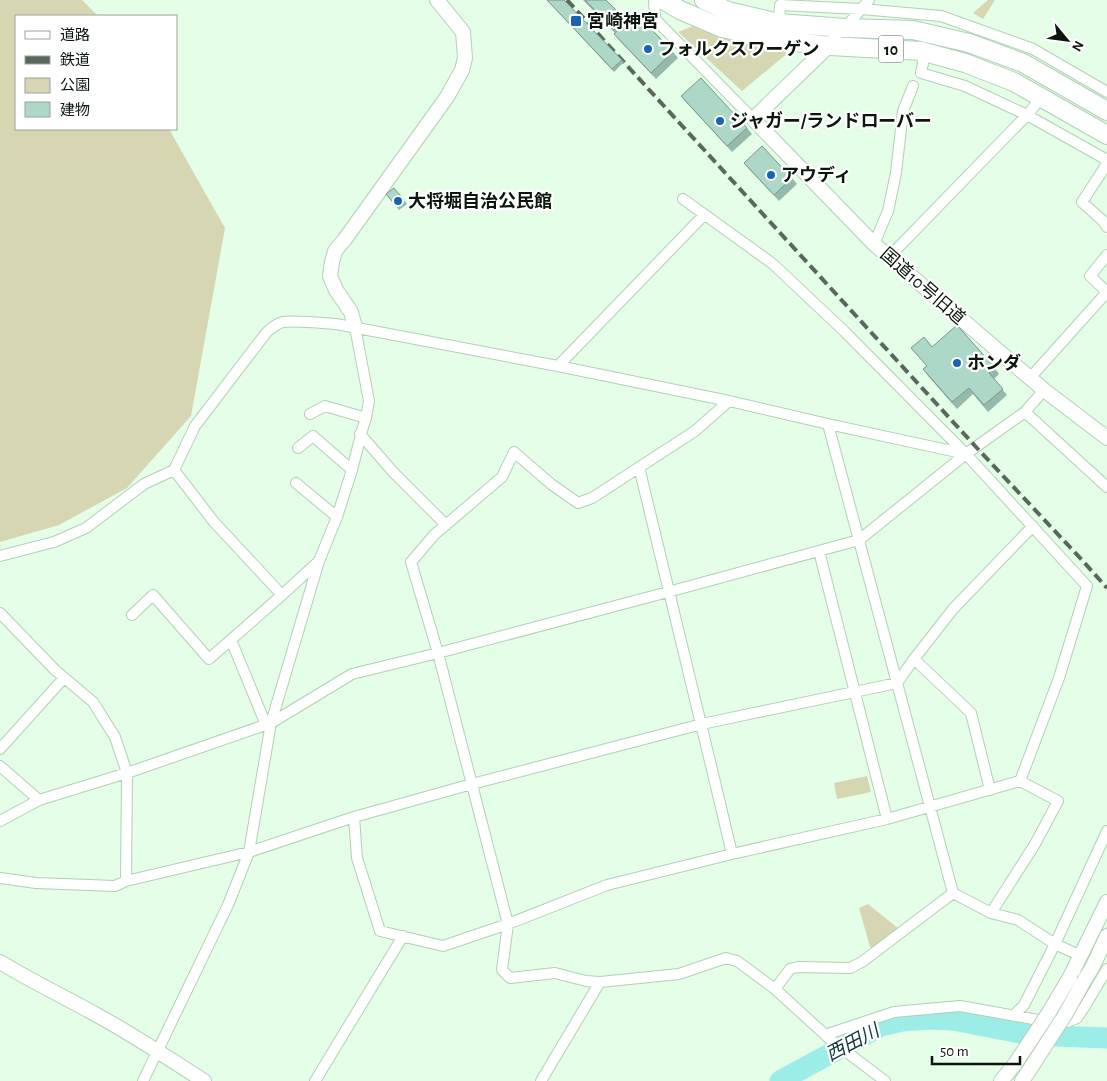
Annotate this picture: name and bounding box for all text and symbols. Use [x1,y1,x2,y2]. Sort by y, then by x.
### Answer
place label: 宮崎神宮 [587,11,659,31]
marker: 宮崎神宮 [569,14,583,28]
legend [15,15,178,130]
north arrow [1042,15,1092,65]
text: 道路 [60,27,90,43]
road number: 10 [878,36,904,62]
text: N [1069,38,1086,53]
place label: フォルクスワーゲン [658,39,819,59]
marker: フォルクスワーゲン [642,43,654,55]
text: 鉄道 [60,52,90,68]
text: 公園 [60,77,90,93]
text: 建物 [60,102,90,118]
place label: ジャガー/ランドローバー [730,111,932,131]
marker: ジャガー/ランドローバー [714,115,726,127]
place label: アウディ [781,165,852,185]
marker: アウディ [765,169,777,181]
place label: 大将堀自治公民館 [408,191,552,211]
marker: 大将堀自治公民館 [392,195,404,207]
street label: 国道10号旧道 [877,244,969,328]
place label: ホンダ [967,353,1021,373]
marker: ホンダ [951,357,963,369]
water label: 西田川 [823,1021,884,1065]
scale bar [932,1034,1020,1066]
text: 50 m [940,1044,969,1059]

